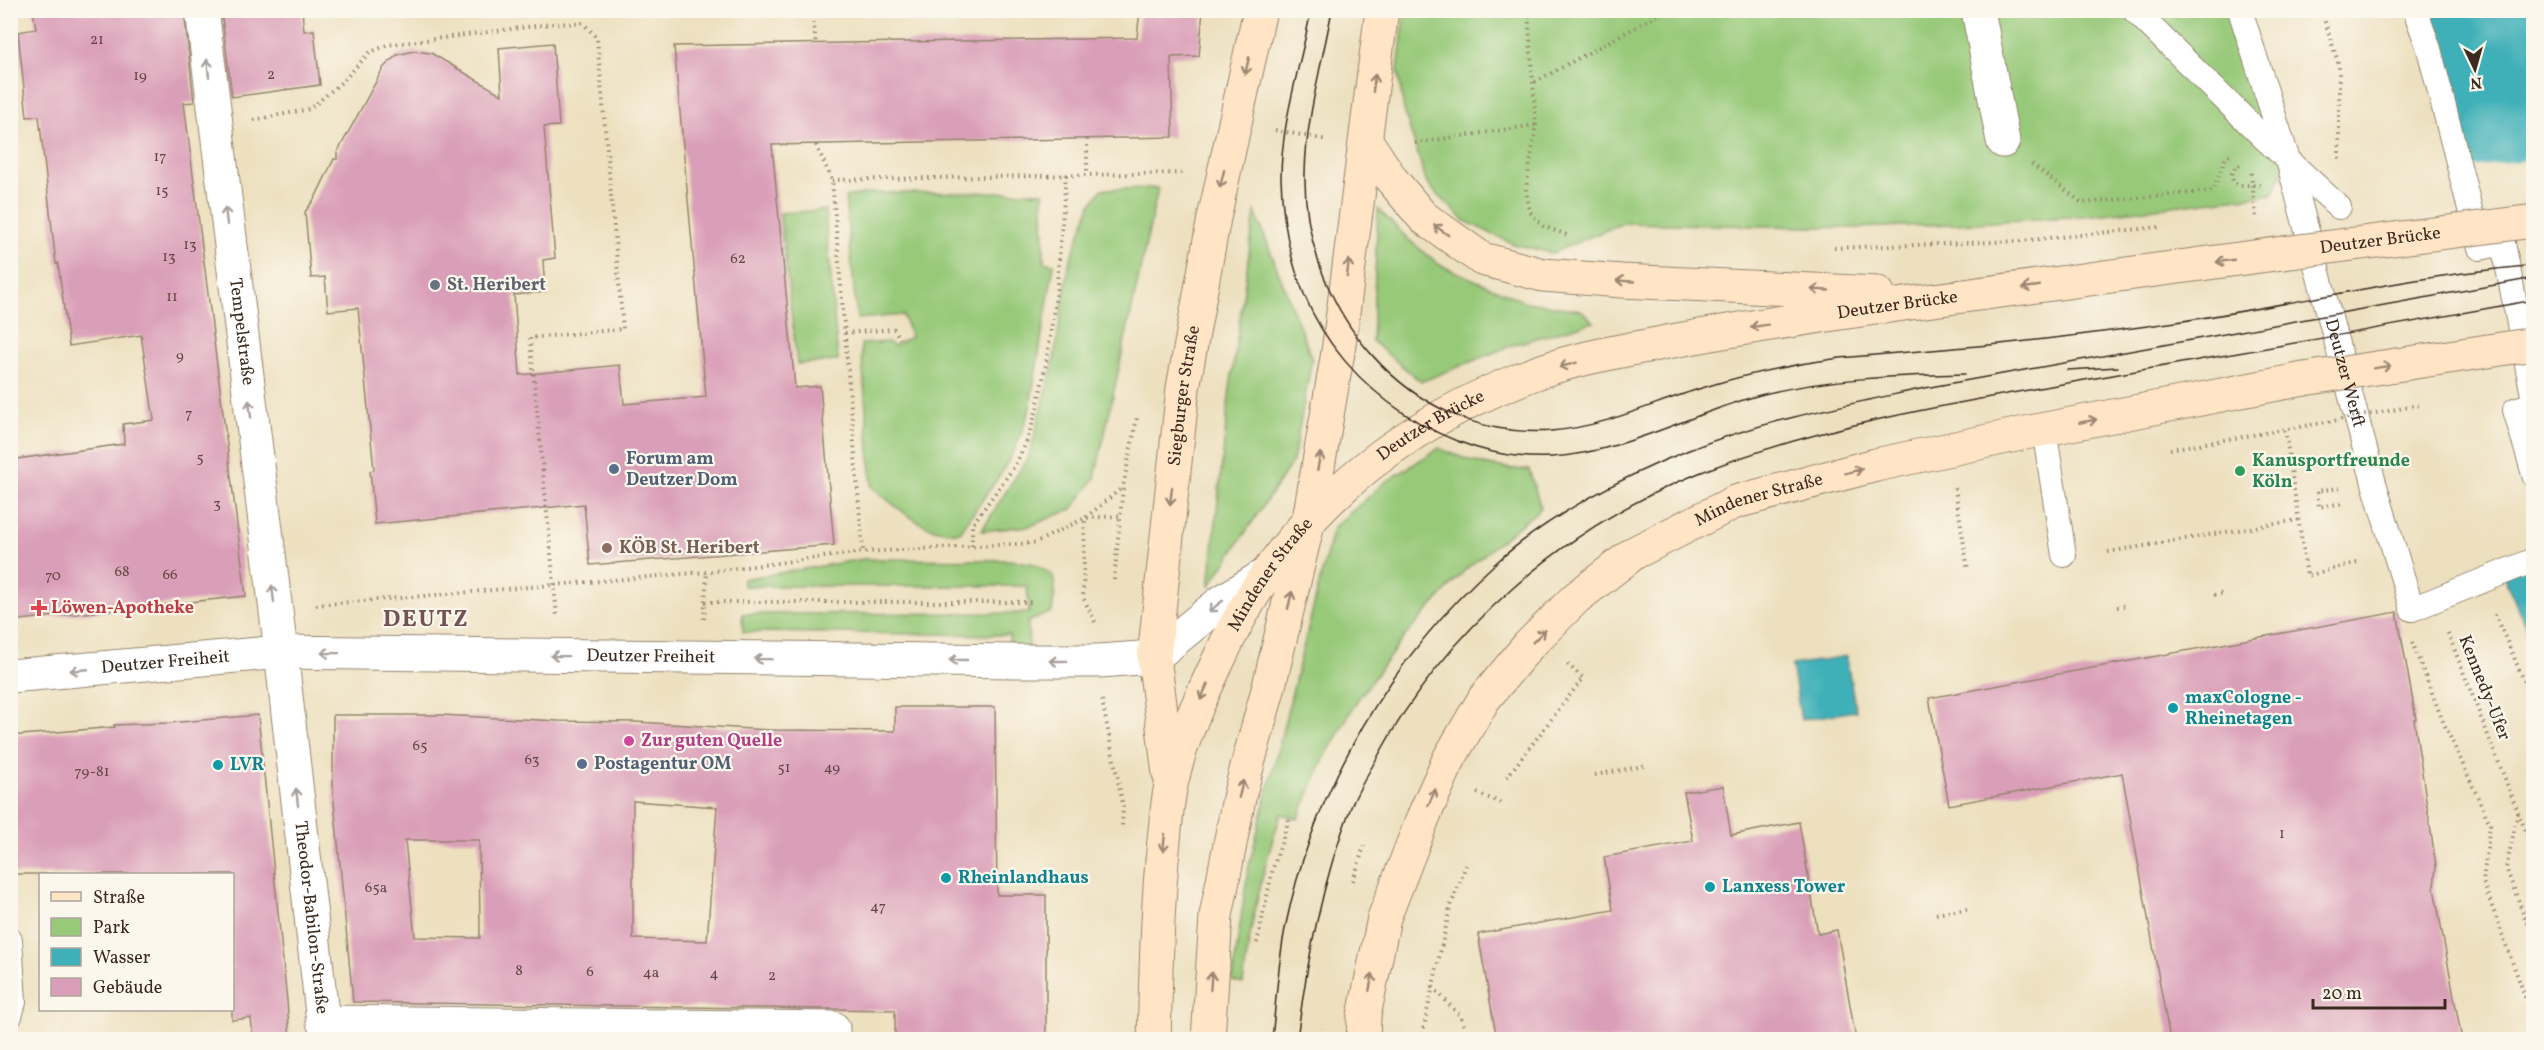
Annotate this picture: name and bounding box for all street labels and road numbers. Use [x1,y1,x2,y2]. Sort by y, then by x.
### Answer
street label: Deutzer Brücke [2318,221,2442,261]
street label: Tempelstraße [223,276,261,387]
street label: Deutzer Brücke [1835,285,1959,326]
street label: Deutzer Werft [2318,316,2371,430]
street label: Siegburger Straße [1162,323,1207,467]
street label: Deutzer Brücke [1372,384,1489,467]
street label: Mindener Straße [1690,467,1826,533]
street label: Mindener Straße [1222,512,1319,636]
street label: Kennedy-Ufer [2452,632,2517,745]
street label: Deutzer Freiheit [586,643,716,670]
street label: Deutzer Freiheit [100,644,231,680]
street label: Theodor-Babilon-Straße [288,820,335,1015]

